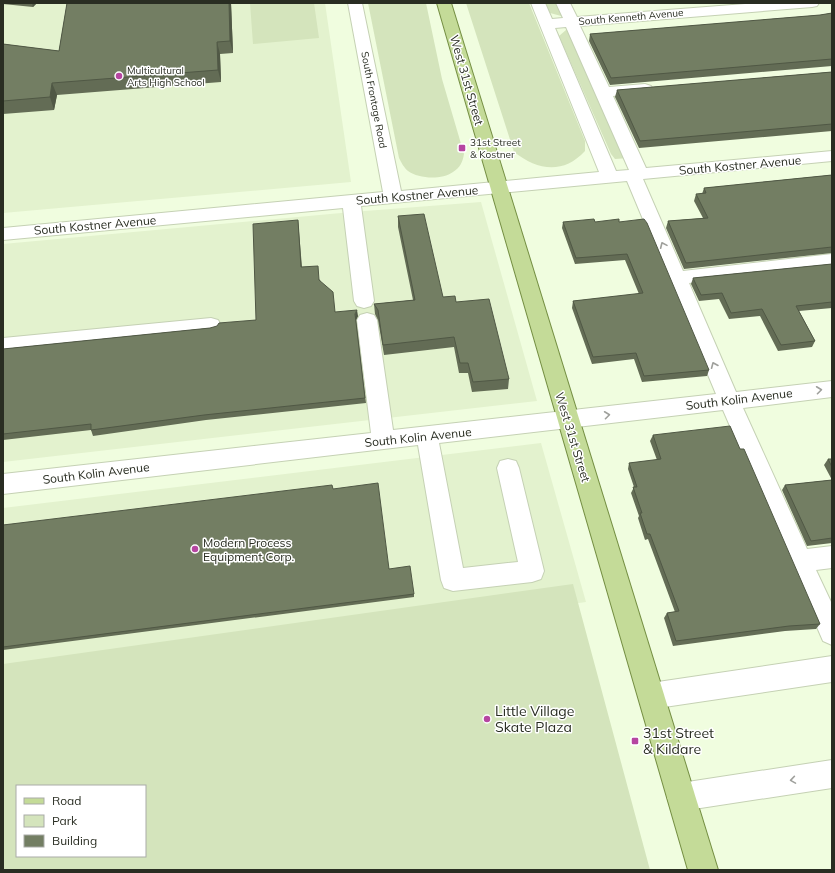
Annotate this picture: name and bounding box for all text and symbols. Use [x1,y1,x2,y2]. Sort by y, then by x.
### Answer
street label: South Kenneth Avenue [578,6,684,28]
street label: West 31st Street [447,33,487,127]
street label: South Frontage Road [358,50,390,150]
place label: Multicultural Arts High School [127,64,205,89]
marker: Multicultural Arts High School [114,71,124,81]
place label: 31st Street & Kostner [470,136,521,161]
marker: 31st Street & Kostner [457,143,467,153]
street label: South Kostner Avenue [678,152,802,178]
street label: South Kostner Avenue [355,182,479,208]
street label: South Kostner Avenue [33,212,157,238]
one-way arrow [660,242,668,249]
one-way arrow [710,361,718,368]
street label: South Kolin Avenue [685,385,793,413]
one-way arrow [816,386,822,395]
street label: West 31st Street [552,390,594,484]
one-way arrow [604,411,610,420]
street label: South Kolin Avenue [364,424,472,450]
street label: South Kolin Avenue [42,459,150,487]
place label: Modern Process Equipment Corp. [203,535,294,564]
marker: Modern Process Equipment Corp. [190,544,200,554]
place label: Little Village Skate Plaza [495,702,574,736]
marker: Little Village Skate Plaza [482,714,492,724]
place label: 31st Street & Kildare [643,724,714,758]
marker: 31st Street & Kildare [630,736,640,746]
one-way arrow [790,775,797,784]
legend [16,785,146,857]
text: Road [52,793,81,808]
text: Park [52,813,78,828]
text: Building [52,833,97,848]

